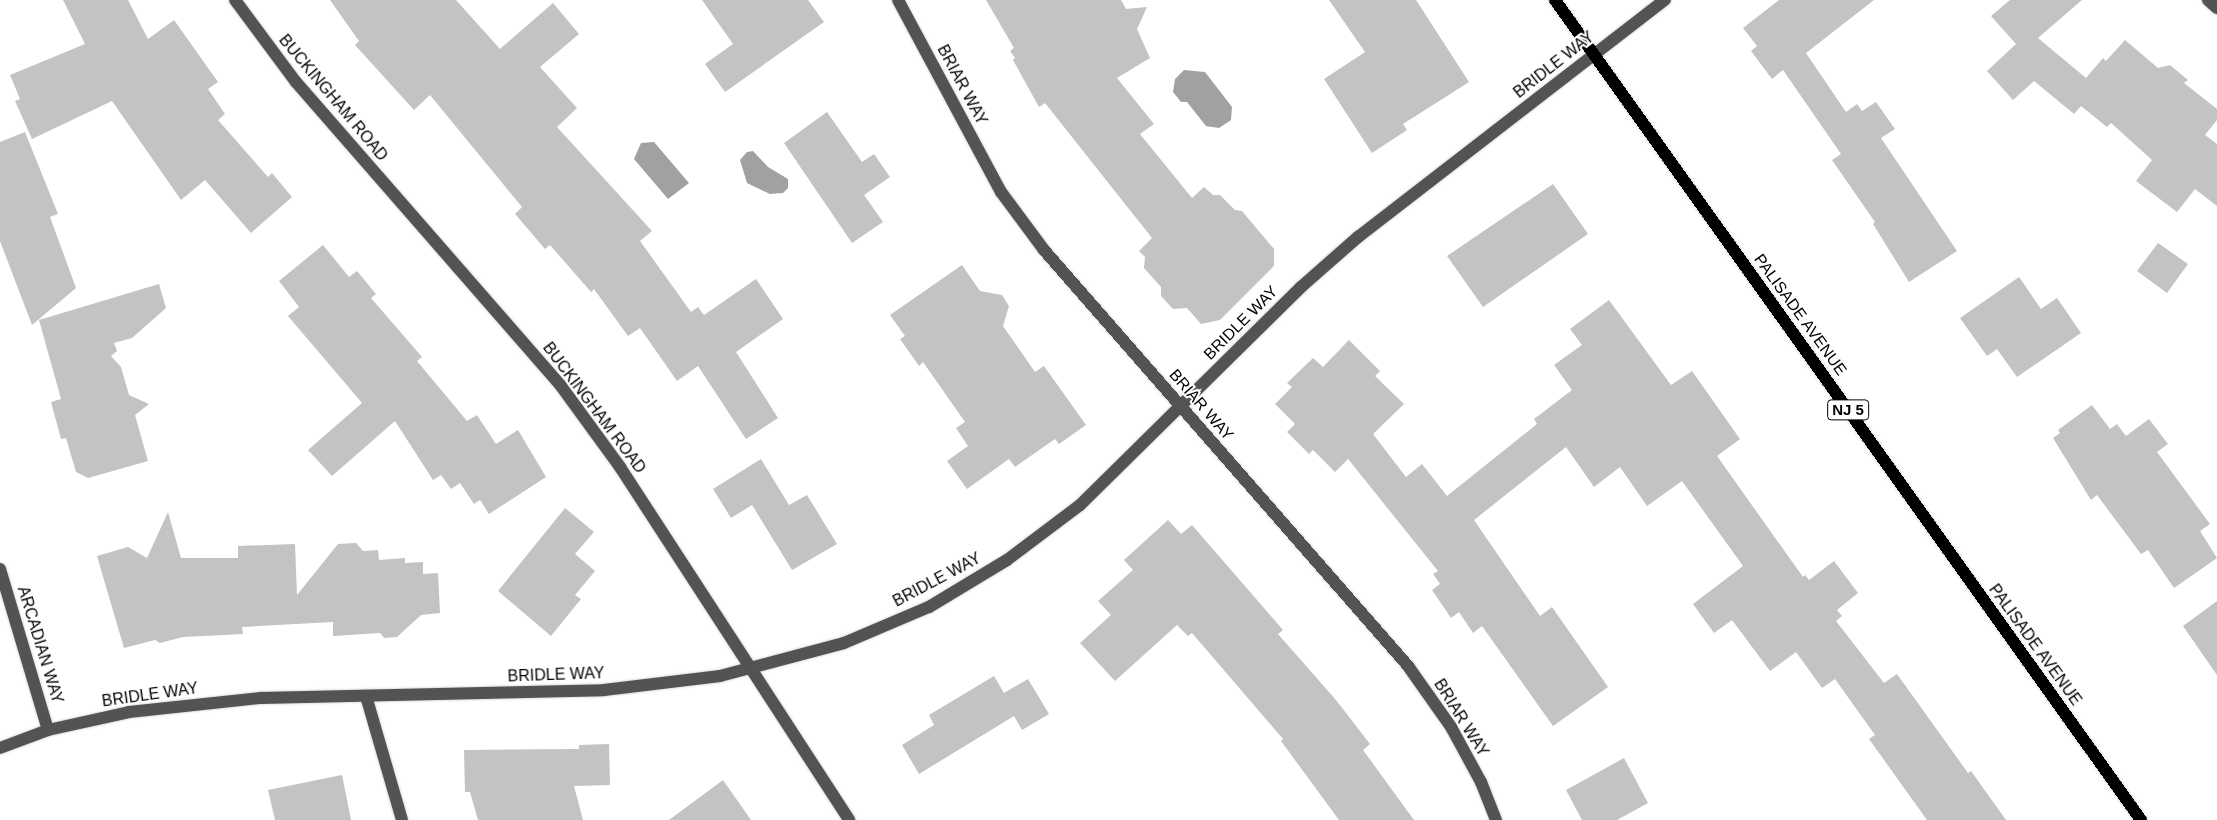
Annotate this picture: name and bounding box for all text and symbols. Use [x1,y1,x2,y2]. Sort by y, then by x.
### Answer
street label: BRIDLE WAY [1510,28,1598,102]
street label: BUCKINGHAM ROAD [275,31,391,165]
street label: BRIAR WAY [933,42,991,128]
street label: PALISADE AVENUE [1749,250,1851,380]
street label: BRIDLE WAY [1200,282,1282,364]
street label: BUCKINGHAM ROAD [538,339,650,477]
street label: BRIAR WAY [1165,365,1237,445]
road number: NJ 5 [1827,398,1869,422]
street label: BRIDLE WAY [890,549,984,611]
street label: PALISADE AVENUE [1984,580,2086,710]
street label: ARCADIAN WAY [13,584,67,706]
street label: BRIDLE WAY [507,664,605,686]
street label: BRIAR WAY [1430,676,1492,760]
street label: BRIDLE WAY [101,679,199,711]

